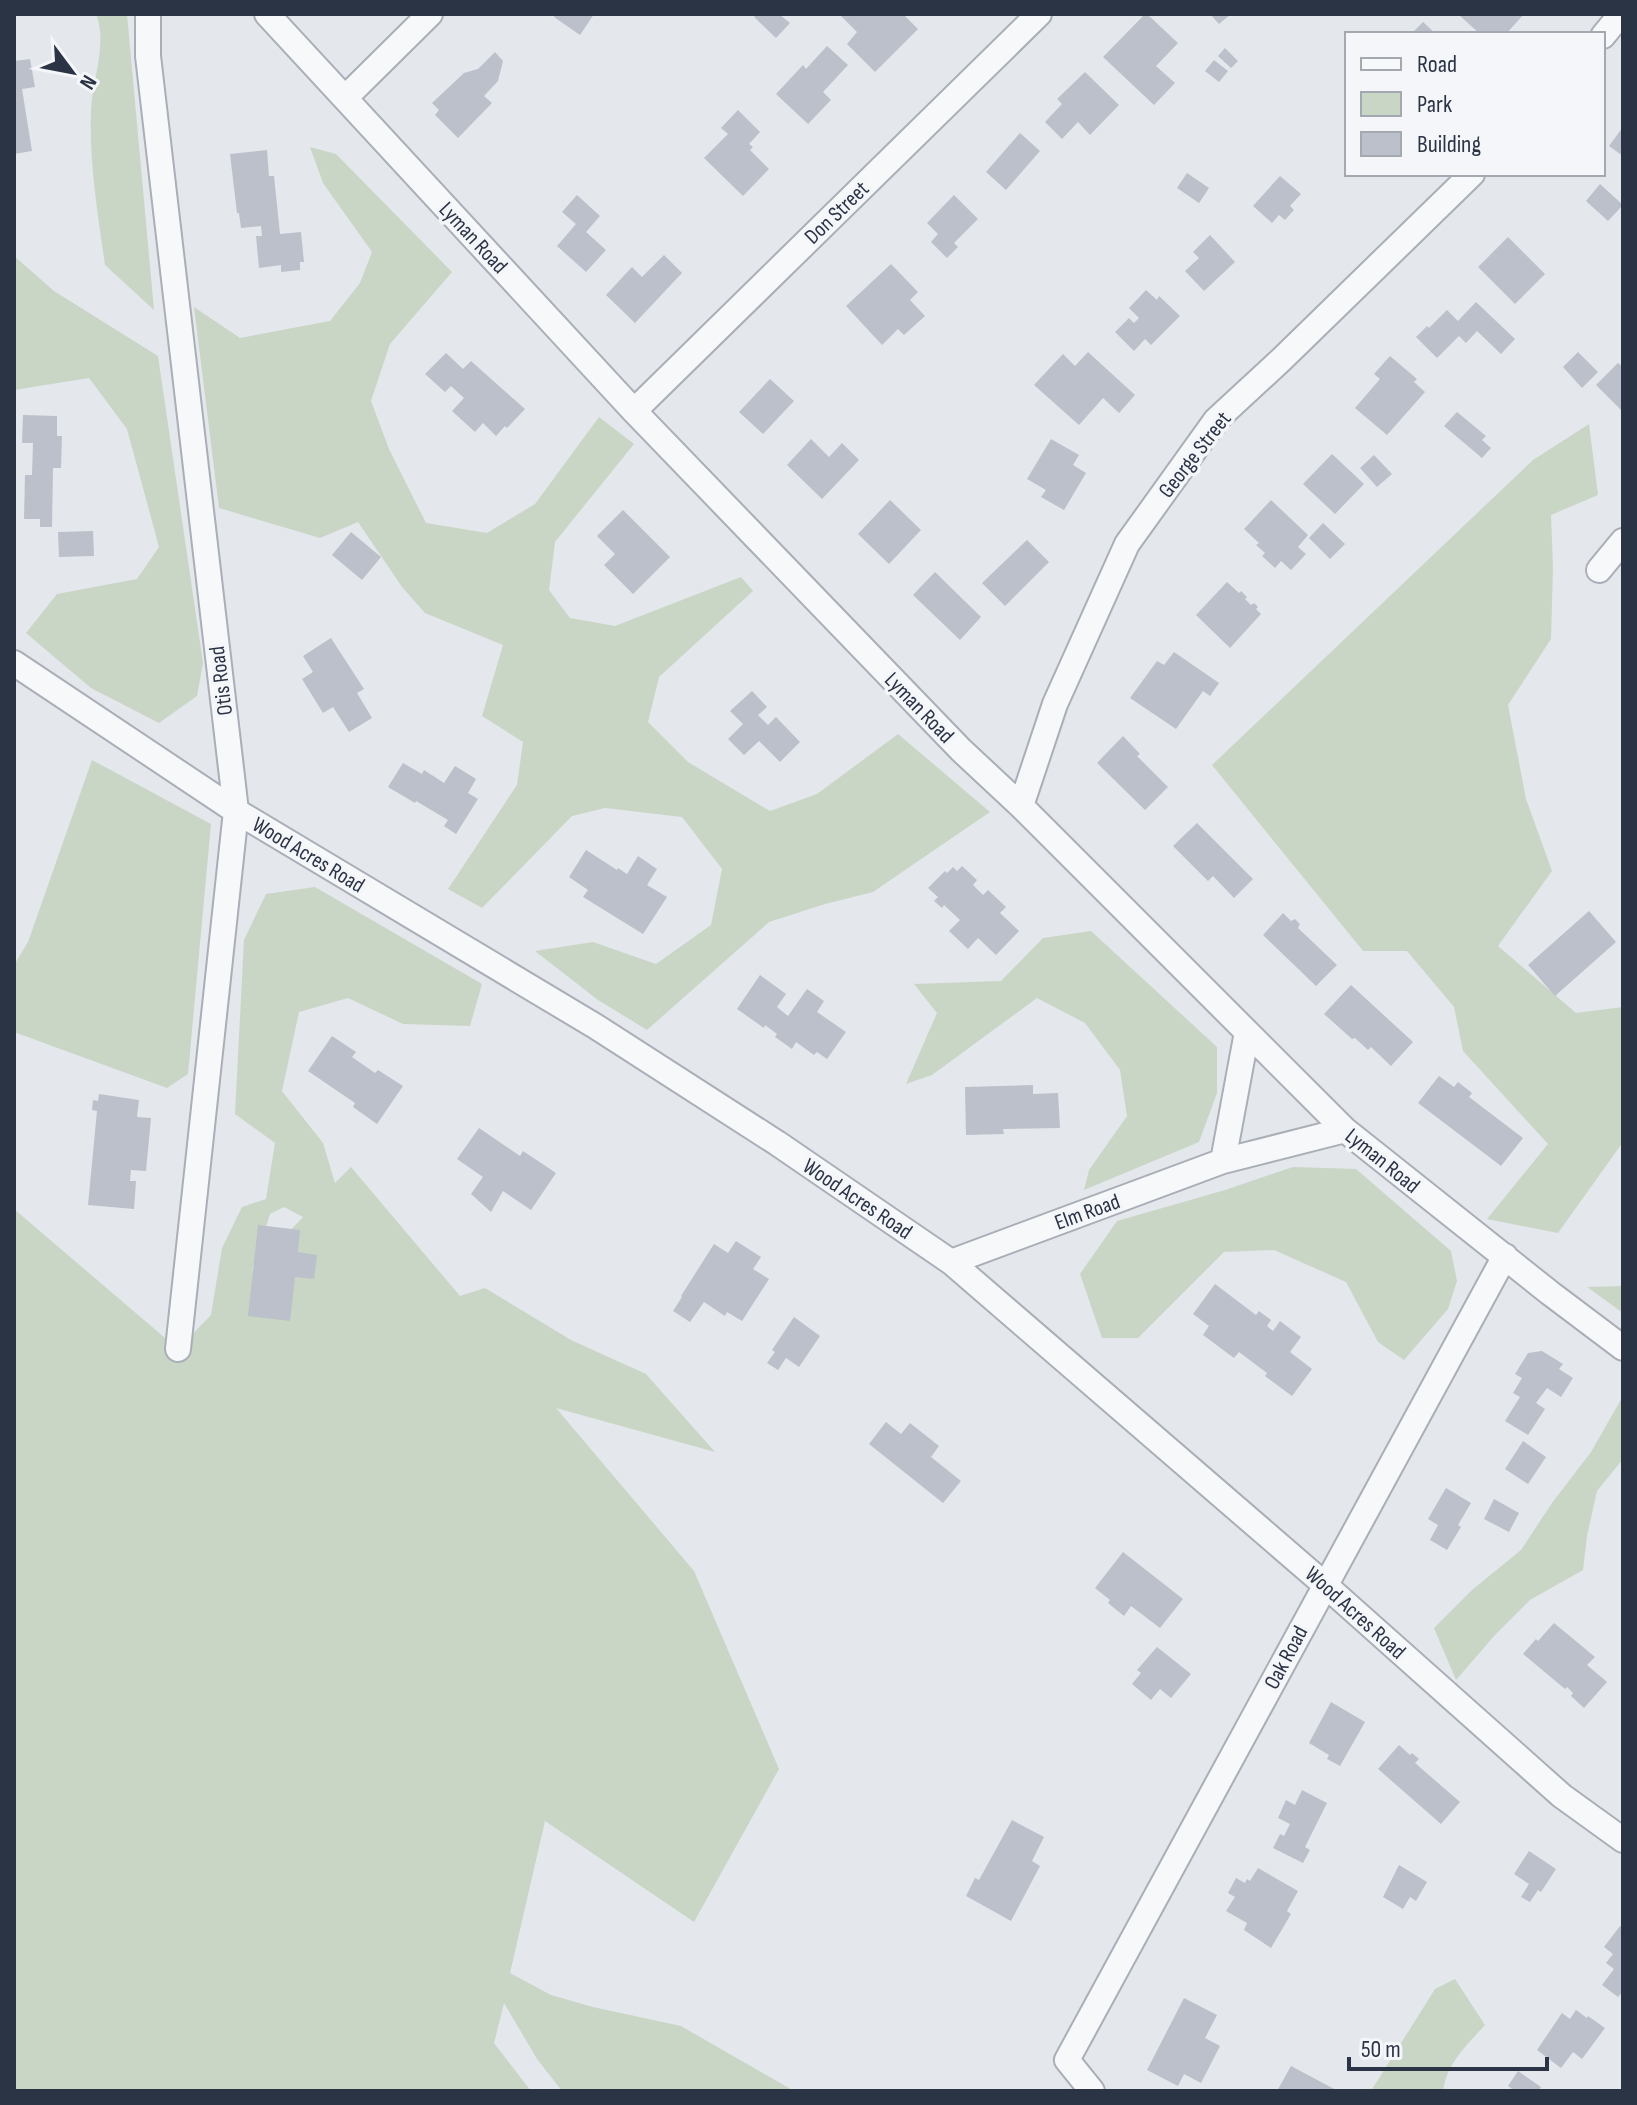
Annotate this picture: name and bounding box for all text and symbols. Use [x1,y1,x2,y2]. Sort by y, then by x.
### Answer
north arrow [32,32,112,112]
legend [1345,32,1605,176]
text: Road [1417,50,1457,79]
text: N [73,70,102,94]
text: Park [1417,90,1452,119]
text: Building [1417,130,1481,159]
street label: Don Street [799,176,875,250]
street label: Lyman Road [433,197,513,280]
street label: George Street [1153,406,1237,503]
street label: Otis Road [204,645,239,717]
street label: Lyman Road [879,667,959,749]
street label: Wood Acres Road [247,811,369,899]
street label: Lyman Road [1339,1123,1425,1199]
street label: Wood Acres Road [797,1153,917,1246]
street label: Elm Road [1051,1188,1124,1237]
street label: Wood Acres Road [1299,1561,1411,1665]
street label: Oak Road [1259,1621,1314,1694]
scale bar [1349,2021,1547,2071]
text: 50 m [1361,2035,1401,2064]

